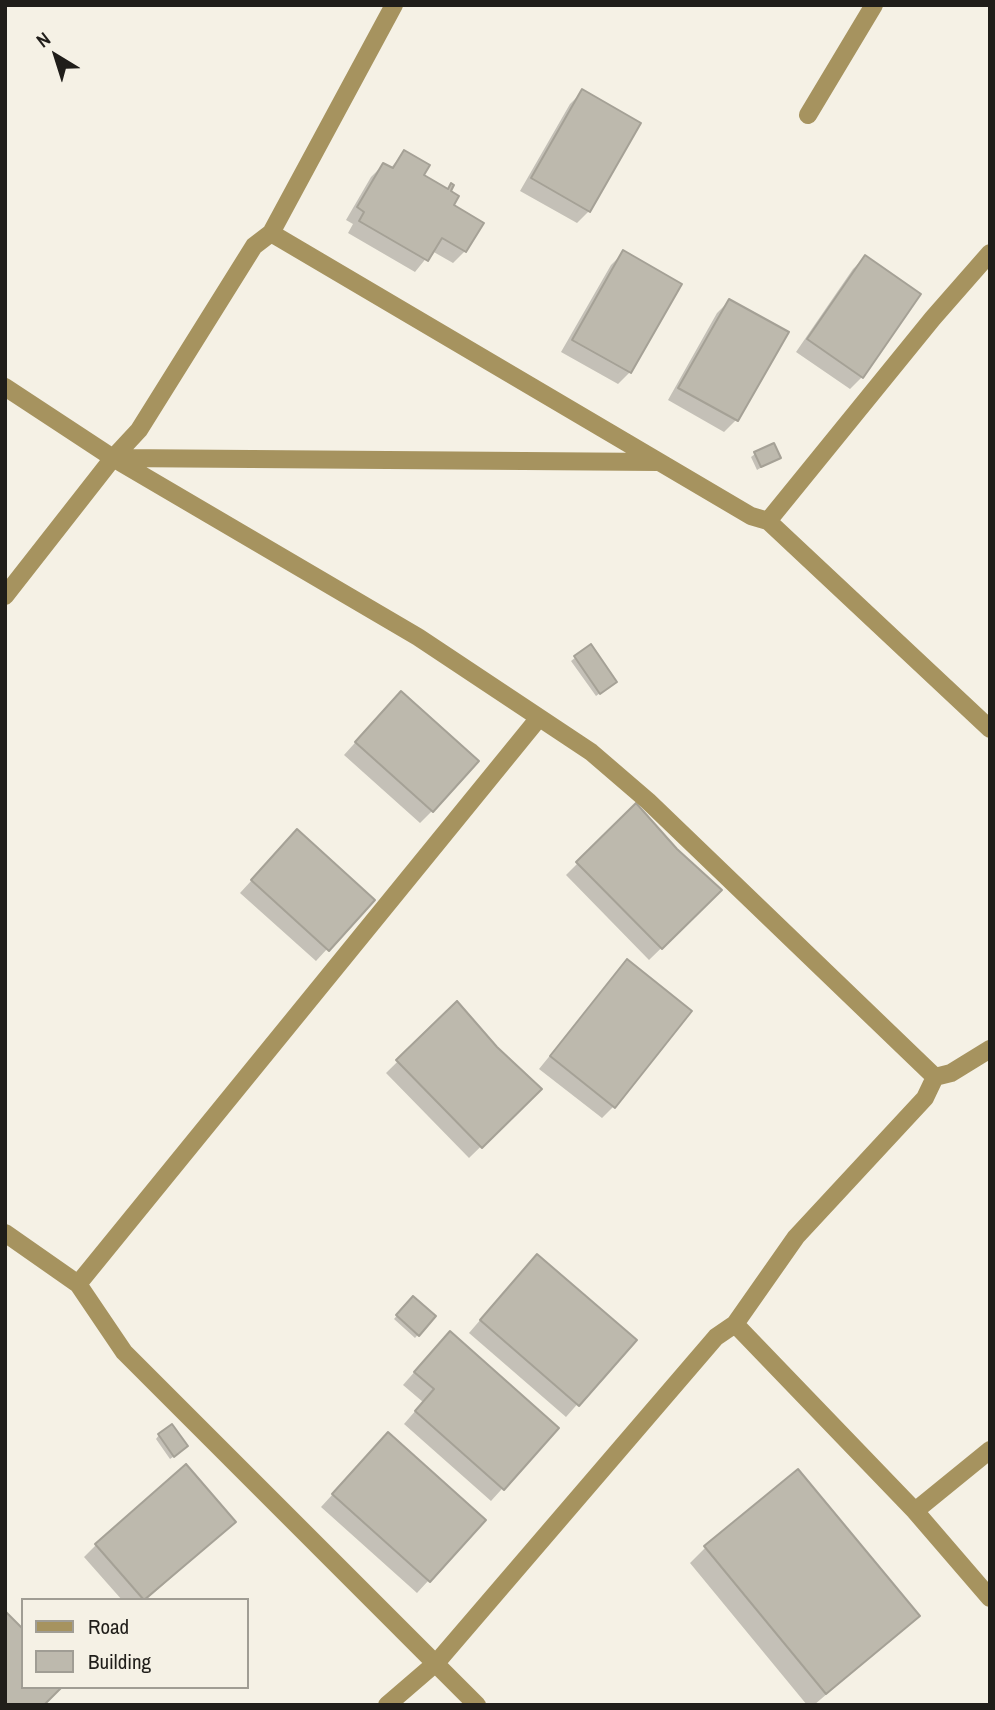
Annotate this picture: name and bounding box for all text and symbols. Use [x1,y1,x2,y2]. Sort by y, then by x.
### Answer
north arrow [21,21,91,91]
text: N [31,26,56,53]
legend [21,1598,248,1689]
text: Road [88,1612,129,1641]
text: Building [88,1647,151,1676]

